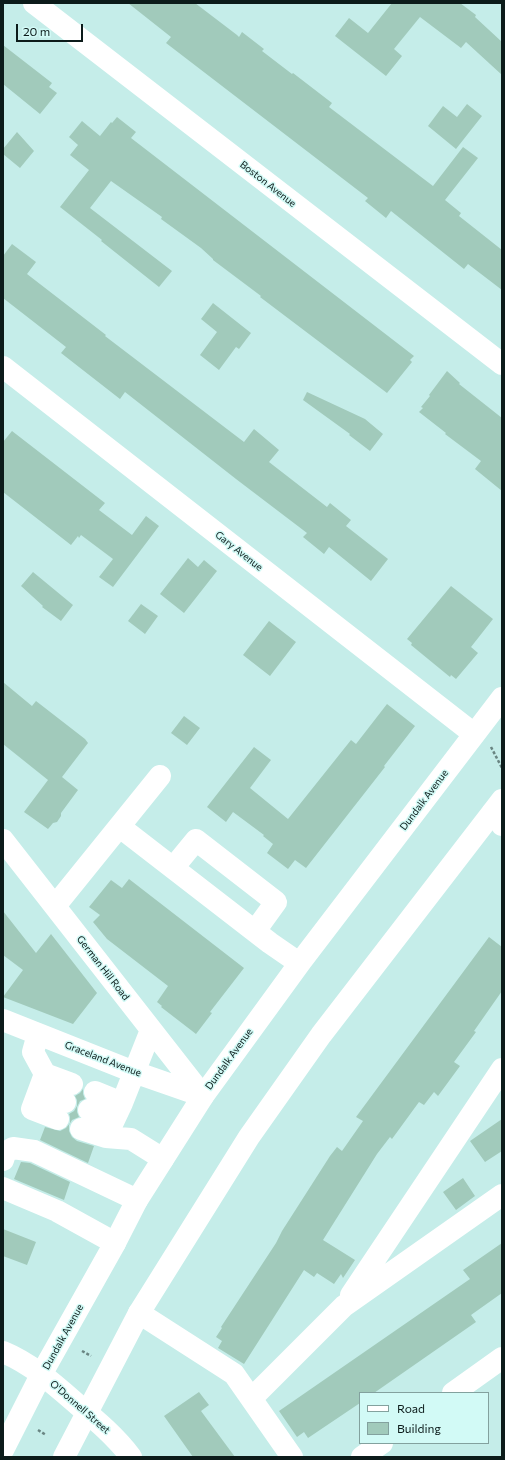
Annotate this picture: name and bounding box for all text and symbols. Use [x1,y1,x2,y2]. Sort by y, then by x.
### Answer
scale bar [18,16,85,42]
text: 20 m [23,24,50,38]
street label: Boston Avenue [238,158,298,210]
street label: Gary Avenue [213,529,265,573]
street label: Dundalk Avenue [397,767,451,833]
street label: German Hill Road [74,933,132,1003]
street label: Dundalk Avenue [203,1026,255,1092]
street label: Graceland Avenue [63,1039,143,1079]
street label: Dundalk Avenue [40,1302,86,1372]
street label: O'Donnell Street [48,1378,112,1436]
legend [359,1392,489,1444]
text: Road [397,1401,425,1415]
text: Building [397,1421,441,1435]

